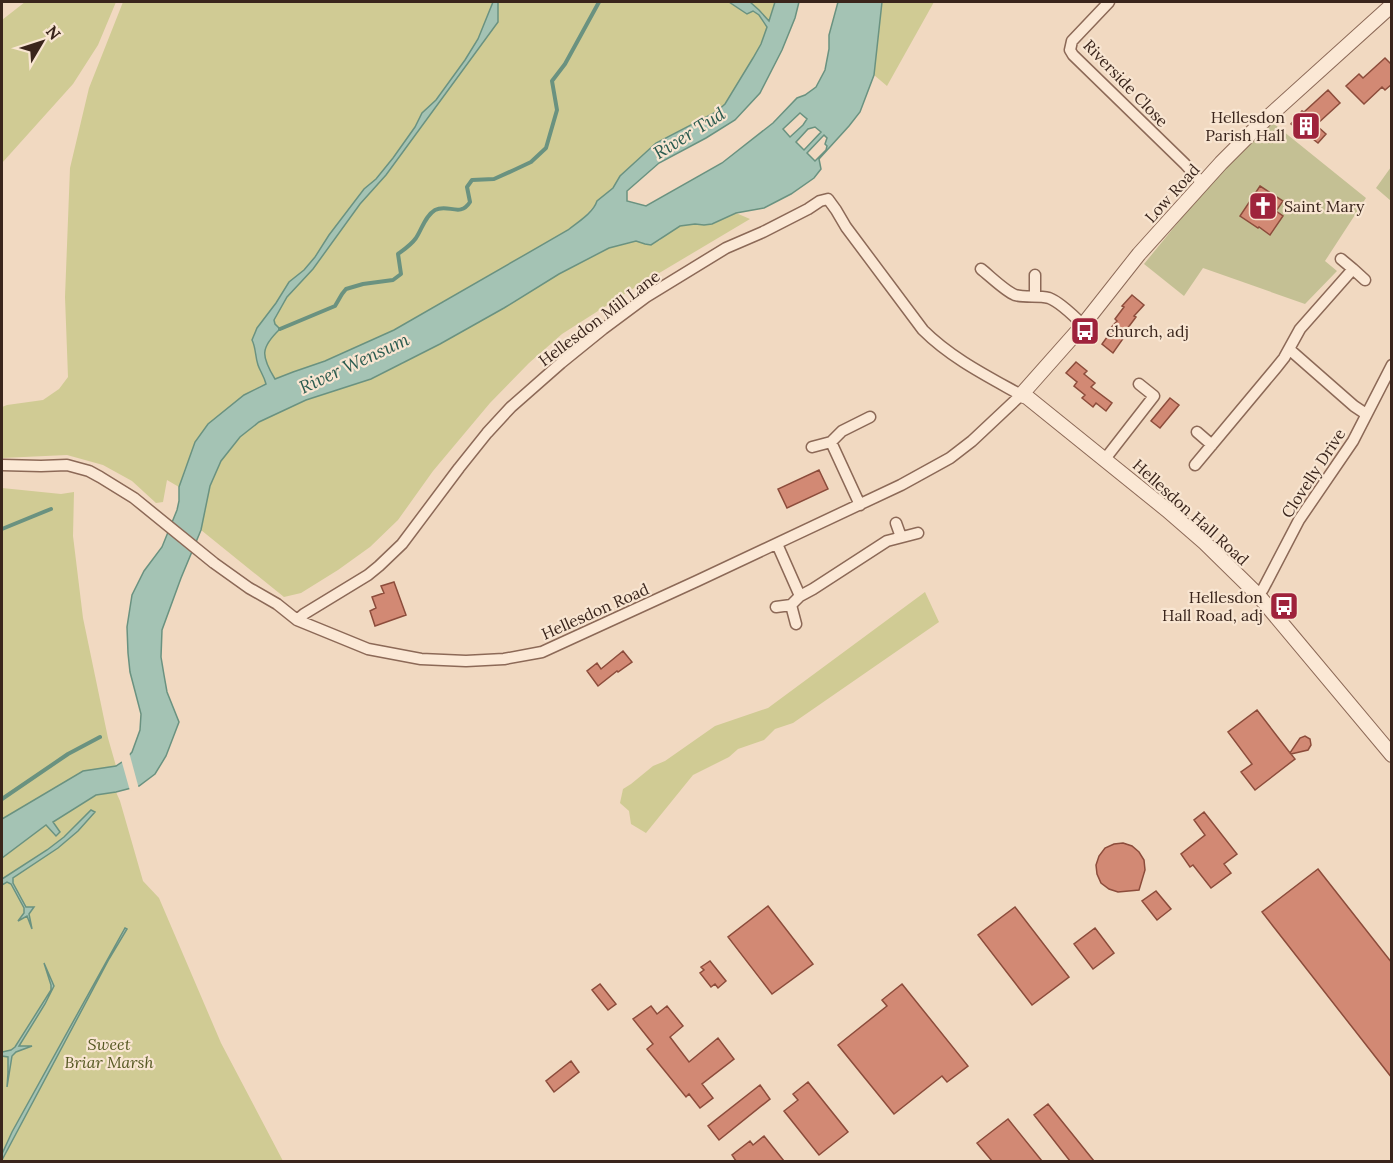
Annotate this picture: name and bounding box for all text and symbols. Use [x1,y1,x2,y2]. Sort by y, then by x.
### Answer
north arrow [12,12,72,72]
text: N [42,21,65,44]
street label: Riverside Close [1079,35,1173,131]
water label: River Tud [649,102,729,164]
place label: Hellesdon Parish Hall [1205,107,1285,145]
building icon: Hellesdon Parish Hall [1290,110,1322,142]
street label: Low Road [1140,159,1204,227]
church icon: Saint Mary [1247,190,1279,222]
place label: Saint Mary [1284,196,1365,216]
street label: Hellesdon Mill Lane [534,266,664,370]
bus stop icon: church, adj [1069,315,1101,347]
place label: church, adj [1106,321,1189,341]
water label: River Wensum [295,327,413,398]
street label: Clovelly Drive [1277,424,1350,522]
street label: Hellesdon Hall Road [1129,455,1253,570]
street label: Hellesdon Road [538,578,652,644]
place label: Hellesdon Hall Road, adj [1162,587,1263,625]
bus stop icon: Hellesdon Hall Road, adj [1268,590,1300,622]
park label: Sweet Briar Marsh [64,1034,154,1072]

